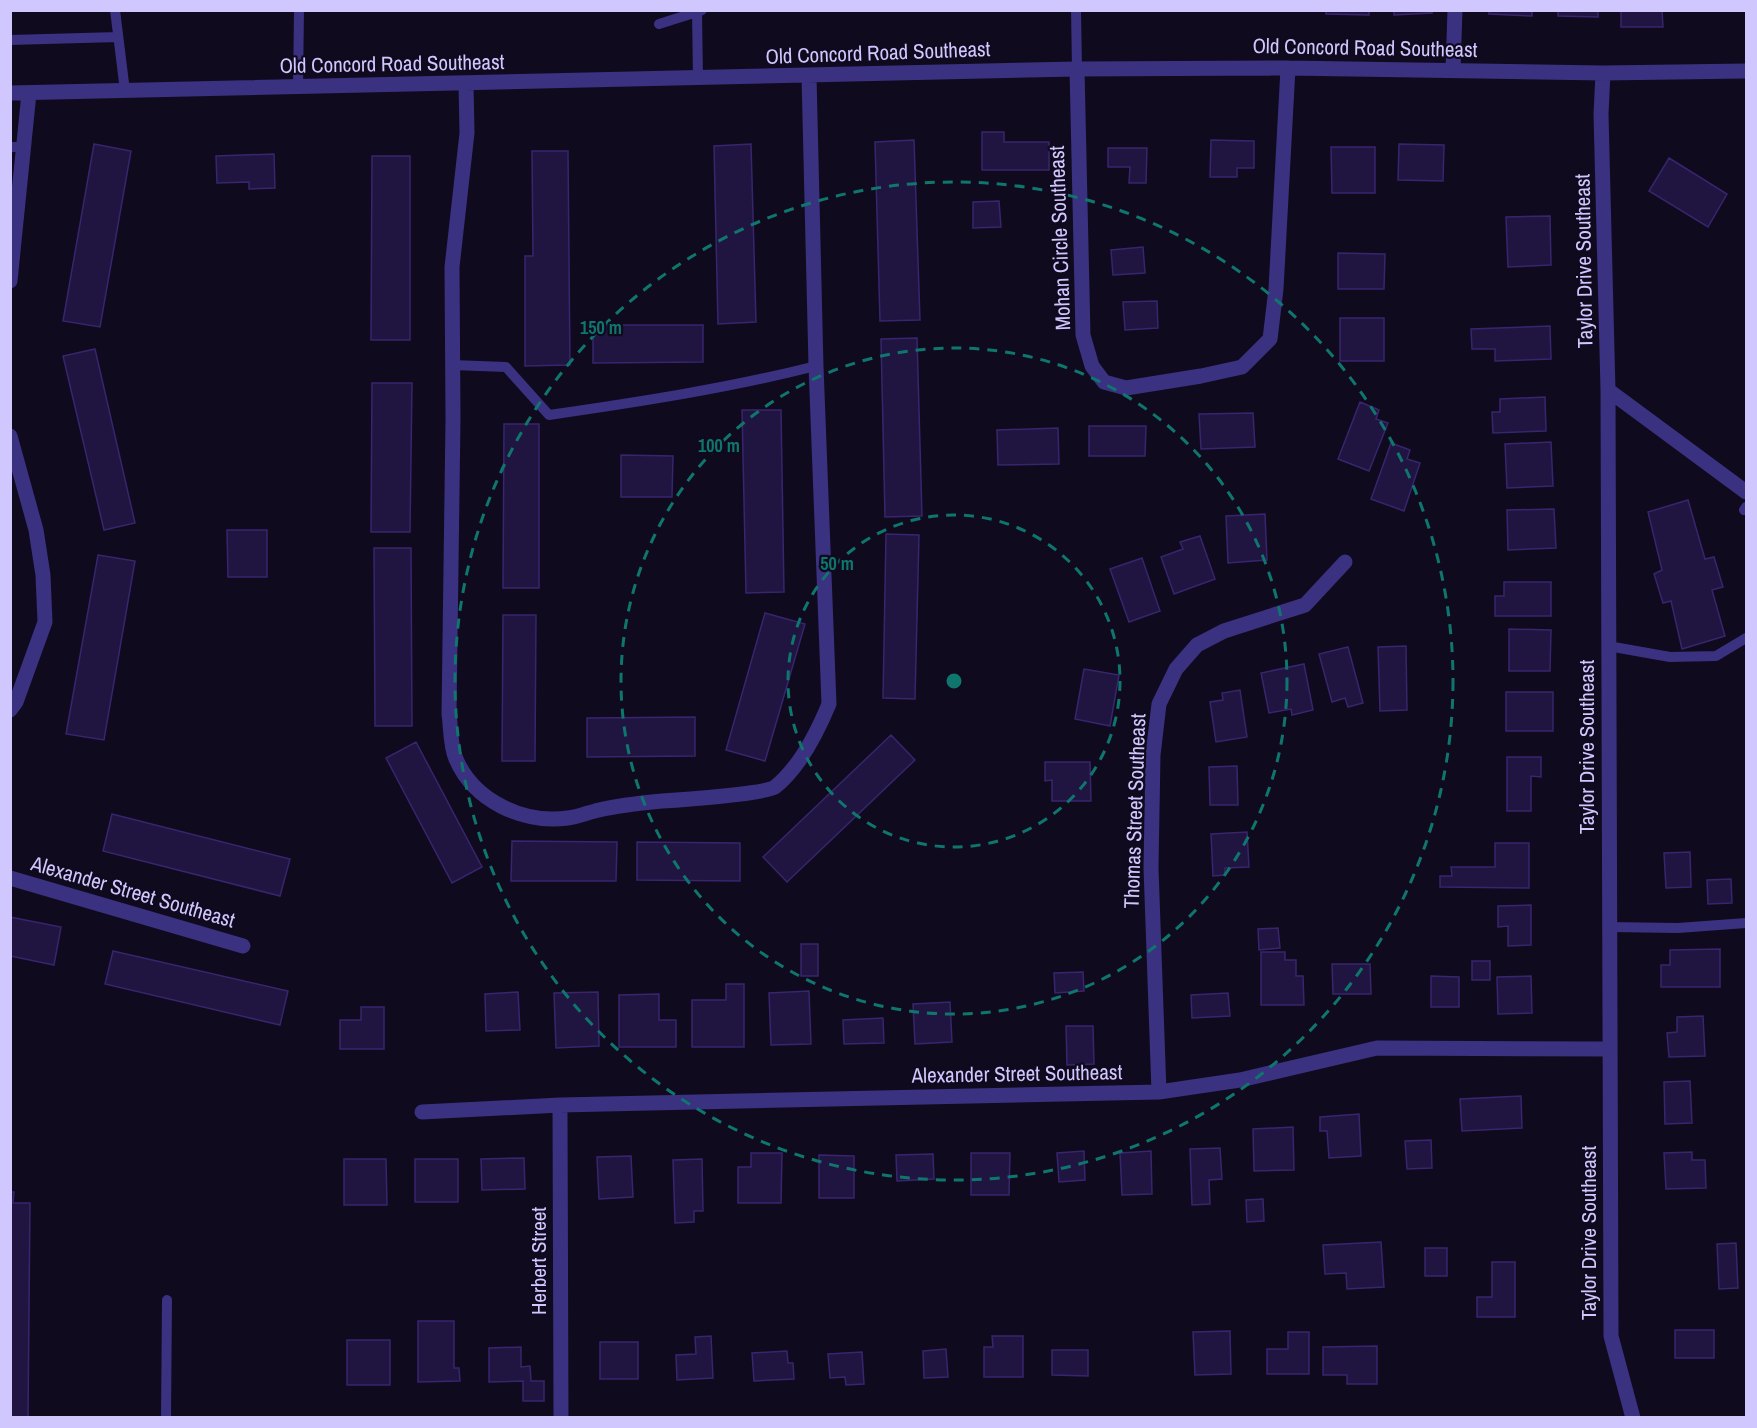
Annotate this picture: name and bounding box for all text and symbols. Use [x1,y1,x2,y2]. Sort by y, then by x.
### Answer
street label: Old Concord Road Southeast [1252,31,1478,64]
street label: Old Concord Road Southeast [765,34,991,71]
street label: Old Concord Road Southeast [279,47,505,80]
street label: Mohan Circle Southeast [1042,145,1077,331]
street label: Taylor Drive Southeast [1567,173,1600,349]
text: 150 m [580,315,622,340]
text: 100 m [698,433,740,458]
text: 50 m [820,551,854,576]
street label: Taylor Drive Southeast [1572,660,1601,834]
centre of rings [944,671,964,691]
street label: Thomas Street Southeast [1117,713,1152,909]
street label: Alexander Street Southeast [27,848,239,935]
street label: Alexander Street Southeast [910,1057,1123,1090]
street label: Taylor Drive Southeast [1574,1146,1603,1320]
street label: Herbert Street [524,1207,553,1315]

